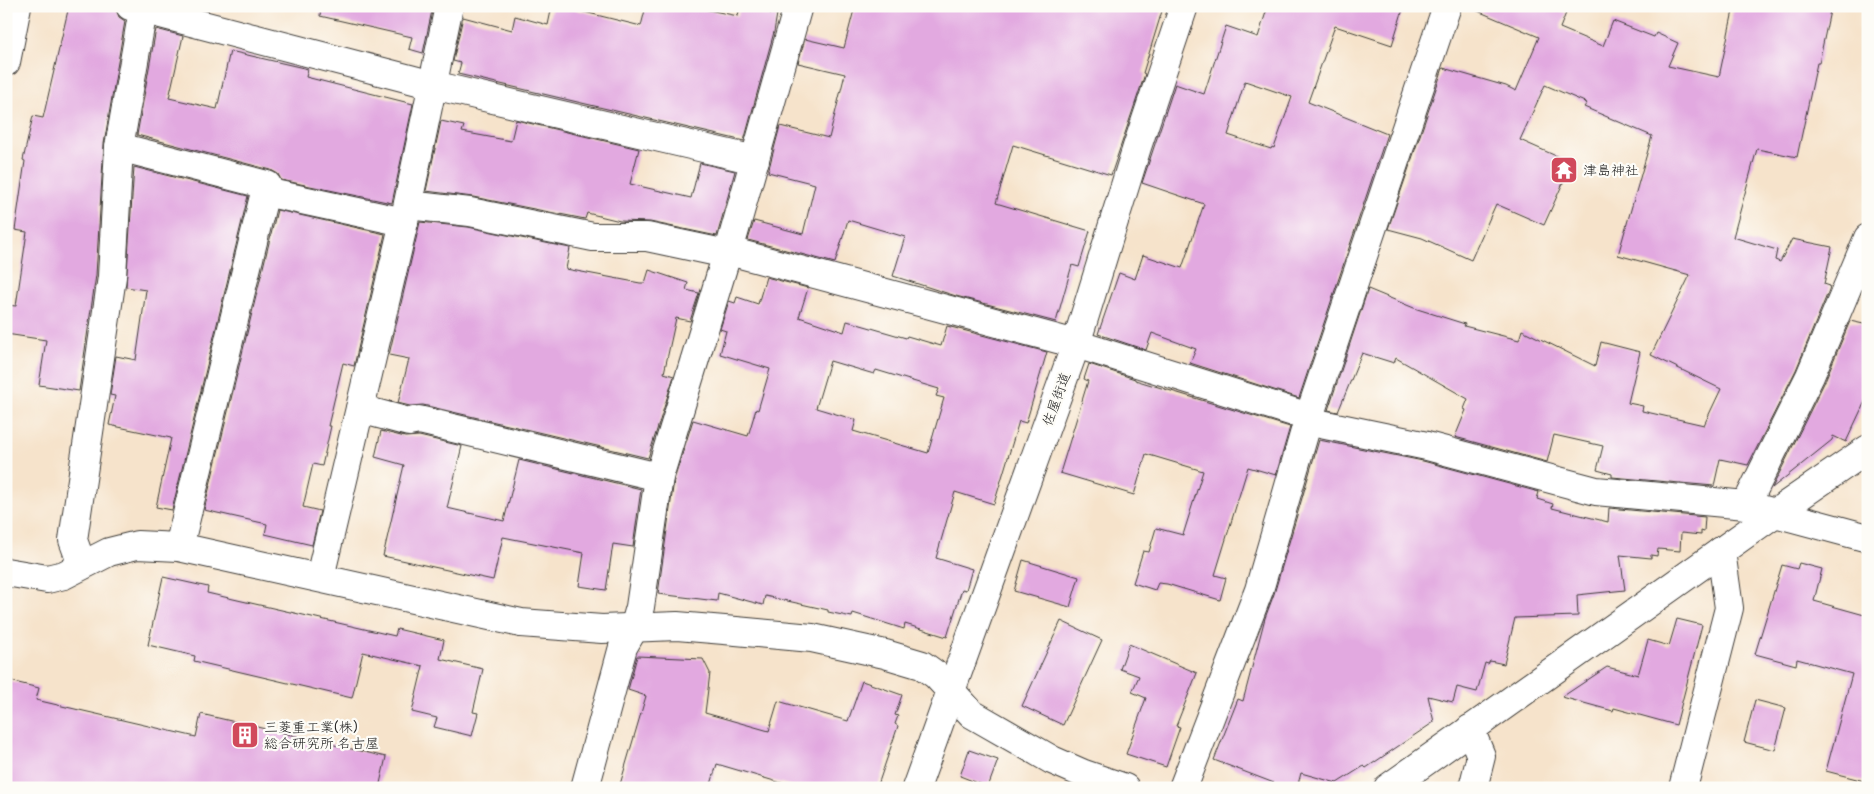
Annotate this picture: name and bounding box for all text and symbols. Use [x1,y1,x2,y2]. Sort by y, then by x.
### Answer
temple icon: 津島神社 [1549,155,1579,185]
place label: 津島神社 [1583,160,1639,179]
street label: 佐屋街道 [1037,369,1074,428]
place label: 三菱重工業(株) 総合研究所 名古屋 [264,717,379,752]
building icon: 三菱重工業(株) 総合研究所 名古屋 [230,720,260,750]

